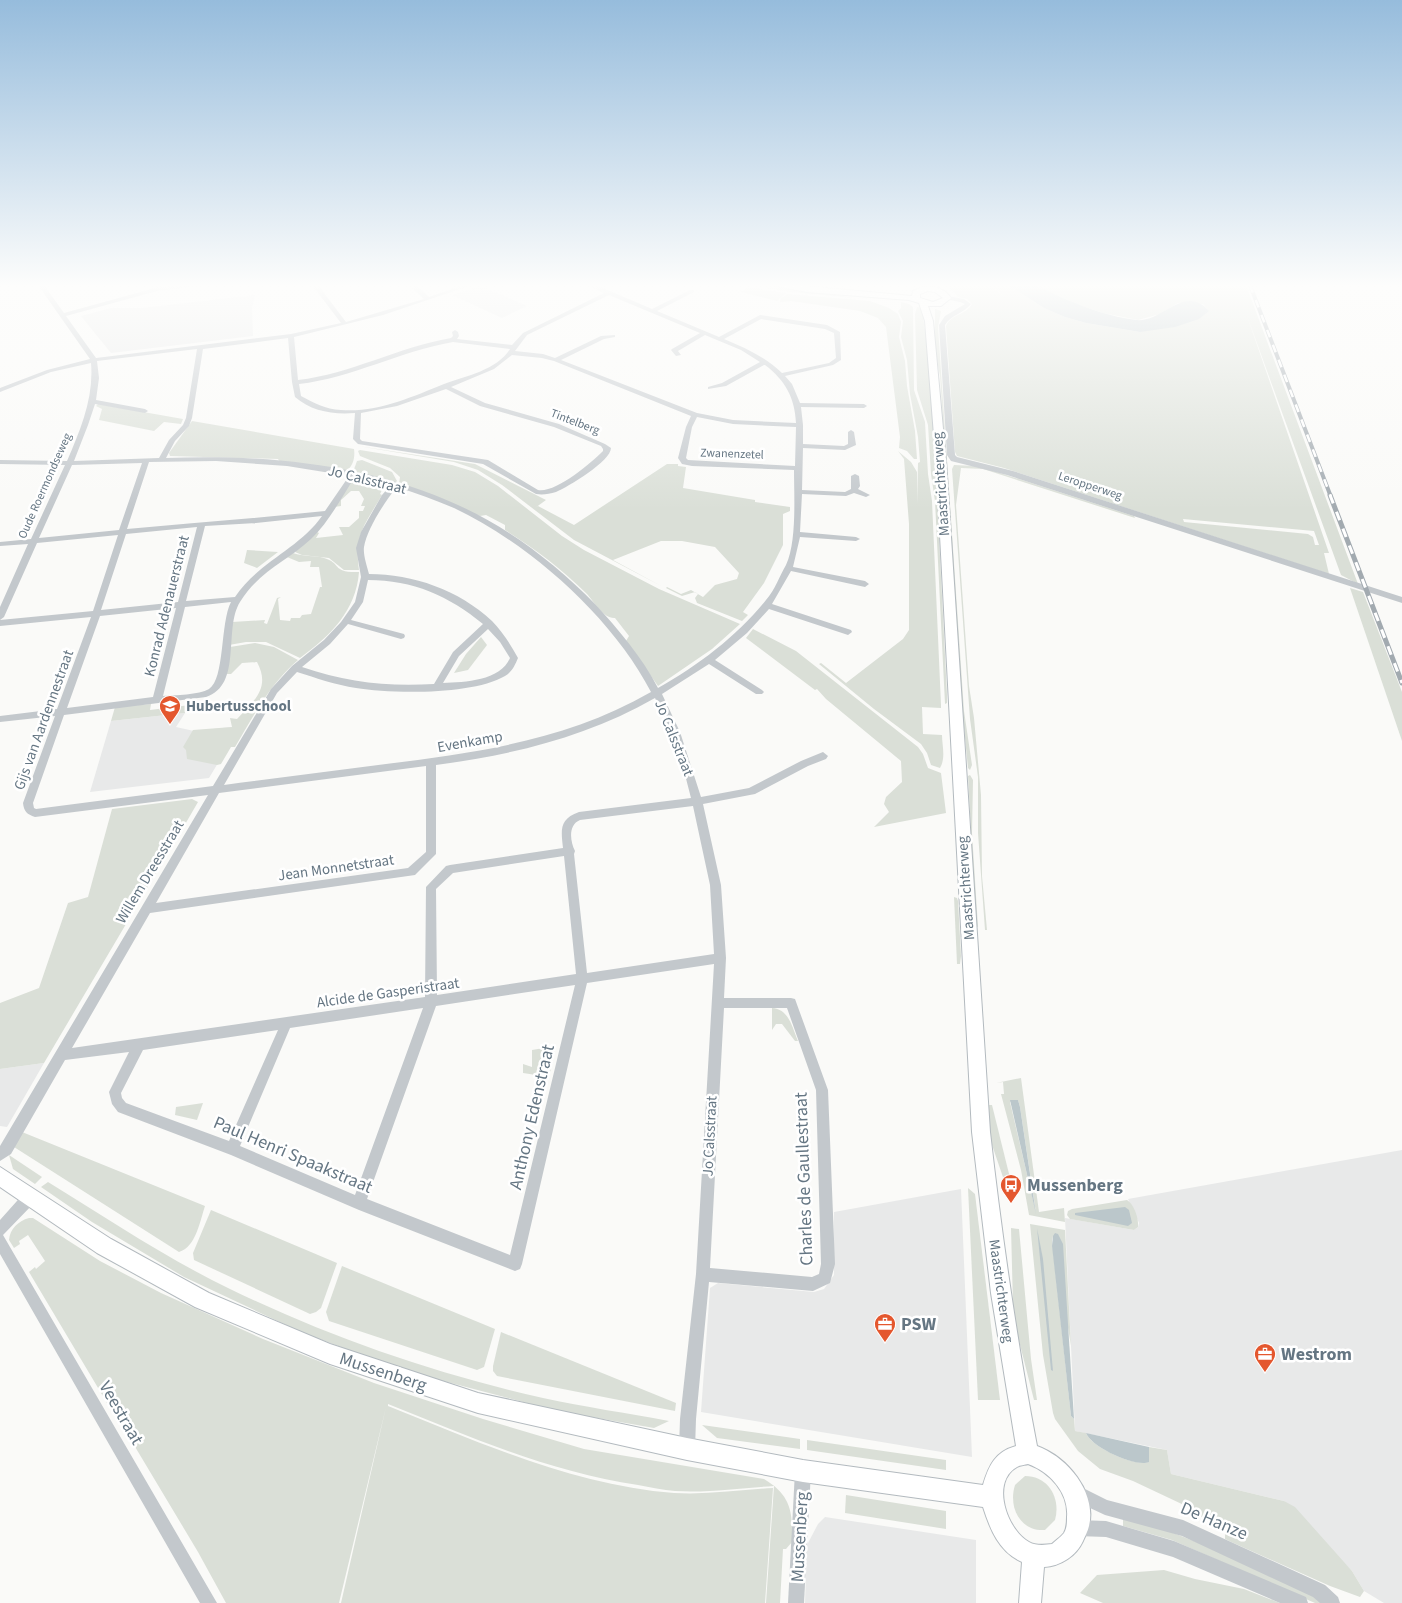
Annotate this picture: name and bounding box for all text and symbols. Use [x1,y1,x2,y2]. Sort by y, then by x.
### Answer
street label: Tintelberg [548,405,602,439]
street label: Oude Roermondseweg [14,430,76,542]
street label: Maastrichterweg [927,431,955,537]
street label: Zwanenzetel [700,444,764,464]
street label: Jo Calsstraat [325,460,409,500]
street label: Leropperweg [1056,468,1124,504]
street label: Konrad Adenauerstraat [139,533,195,679]
street label: Gijs van Aardennestraat [9,647,79,793]
school or university icon: Hubertusschool [158,694,182,725]
place label: Hubertusschool [186,696,292,717]
street label: Jo Calsstraat [649,697,699,779]
street label: Evenkamp [436,726,504,758]
street label: Willem Dreesstraat [111,816,189,928]
street label: Maastrichterweg [952,835,980,941]
street label: Jean Monnetstraat [277,849,395,887]
street label: Alcide de Gasperistraat [315,973,461,1013]
street label: Anthony Edenstraat [503,1042,561,1192]
street label: Charles de Gaullestraat [788,1092,820,1266]
street label: Jo Calsstraat [697,1095,723,1177]
street label: Paul Henri Spaakstraat [210,1110,376,1200]
bus stop icon: Mussenberg [999,1173,1023,1204]
place label: Mussenberg [1027,1173,1123,1198]
street label: Maastrichterweg [983,1238,1019,1345]
office icon: PSW [873,1312,897,1343]
place label: PSW [901,1312,937,1337]
office icon: Westrom [1253,1342,1277,1373]
place label: Westrom [1281,1342,1352,1367]
street label: Mussenberg [336,1346,430,1398]
street label: Veestraat [93,1376,149,1450]
street label: Mussenberg [785,1491,815,1583]
street label: De Hanze [1177,1496,1251,1546]

